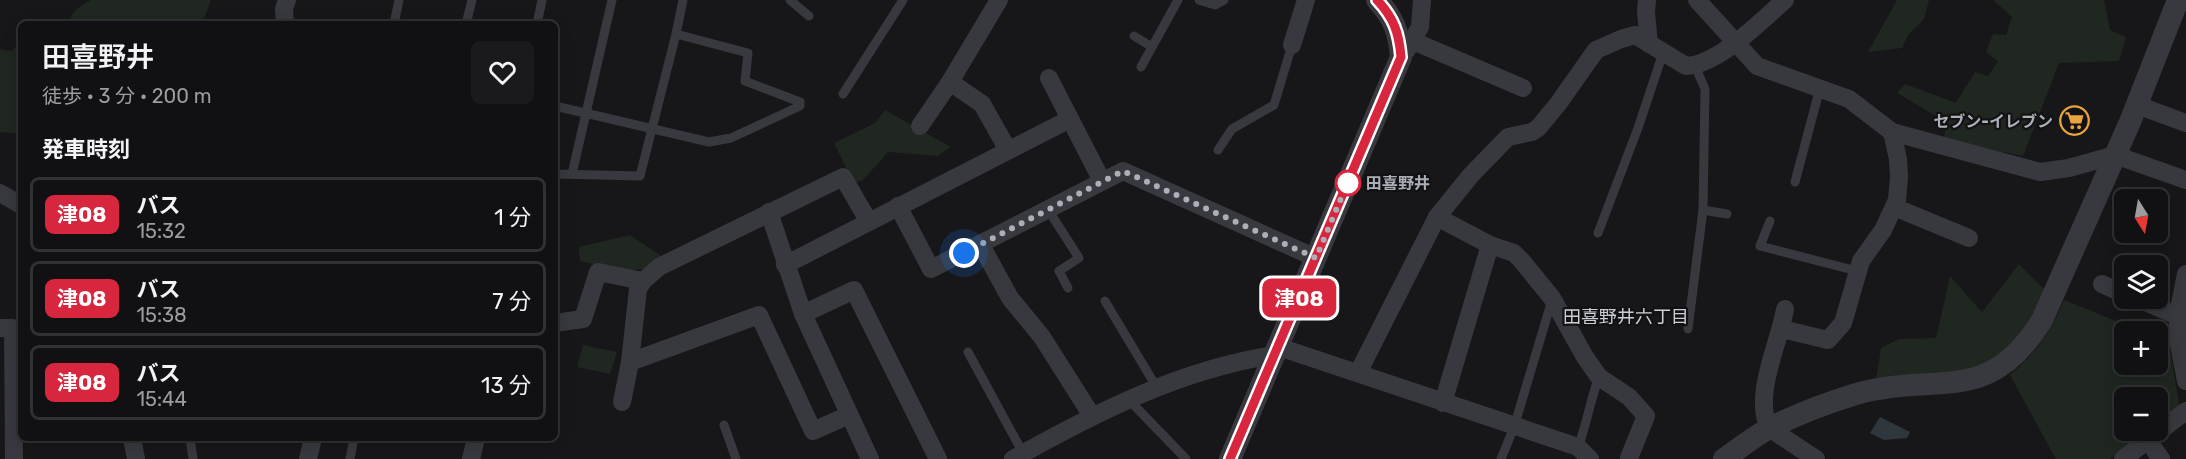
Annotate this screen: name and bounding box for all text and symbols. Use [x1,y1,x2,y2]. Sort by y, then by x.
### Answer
text: 田喜野井 [42,41,154,74]
button: heart [471,41,534,104]
text: 徒歩 · 3 分 · 200 m [42,84,212,108]
supermarket icon: セブン-イレブン [2058,105,2090,137]
place label: セブン-イレブン [1933,112,2053,131]
text: 発車時刻 [42,136,130,163]
marker: 田喜野井 [1335,170,1361,196]
place label: 田喜野井 [1366,174,1430,193]
north arrow [2114,189,2168,243]
map controls [2114,189,2168,441]
text: バス [137,192,181,219]
text: 津08 [57,202,107,227]
text: 1 分 [494,204,531,231]
text: 15:32 [137,219,186,243]
your location [949,238,979,268]
button: layers [2114,255,2168,309]
text: バス [137,276,181,303]
line badge: 津08 [1264,278,1334,318]
text: 津08 [57,286,107,311]
text: 津08 [1274,286,1324,311]
text: 7 分 [492,288,531,315]
text: 15:38 [137,303,187,327]
district label: 田喜野井六丁目 [1563,306,1689,328]
button: + [2114,321,2168,375]
text: バス [137,360,181,387]
text: 津08 [57,370,107,395]
text: 13 分 [481,372,531,399]
text: 15:44 [137,387,187,411]
button: − [2114,387,2168,441]

